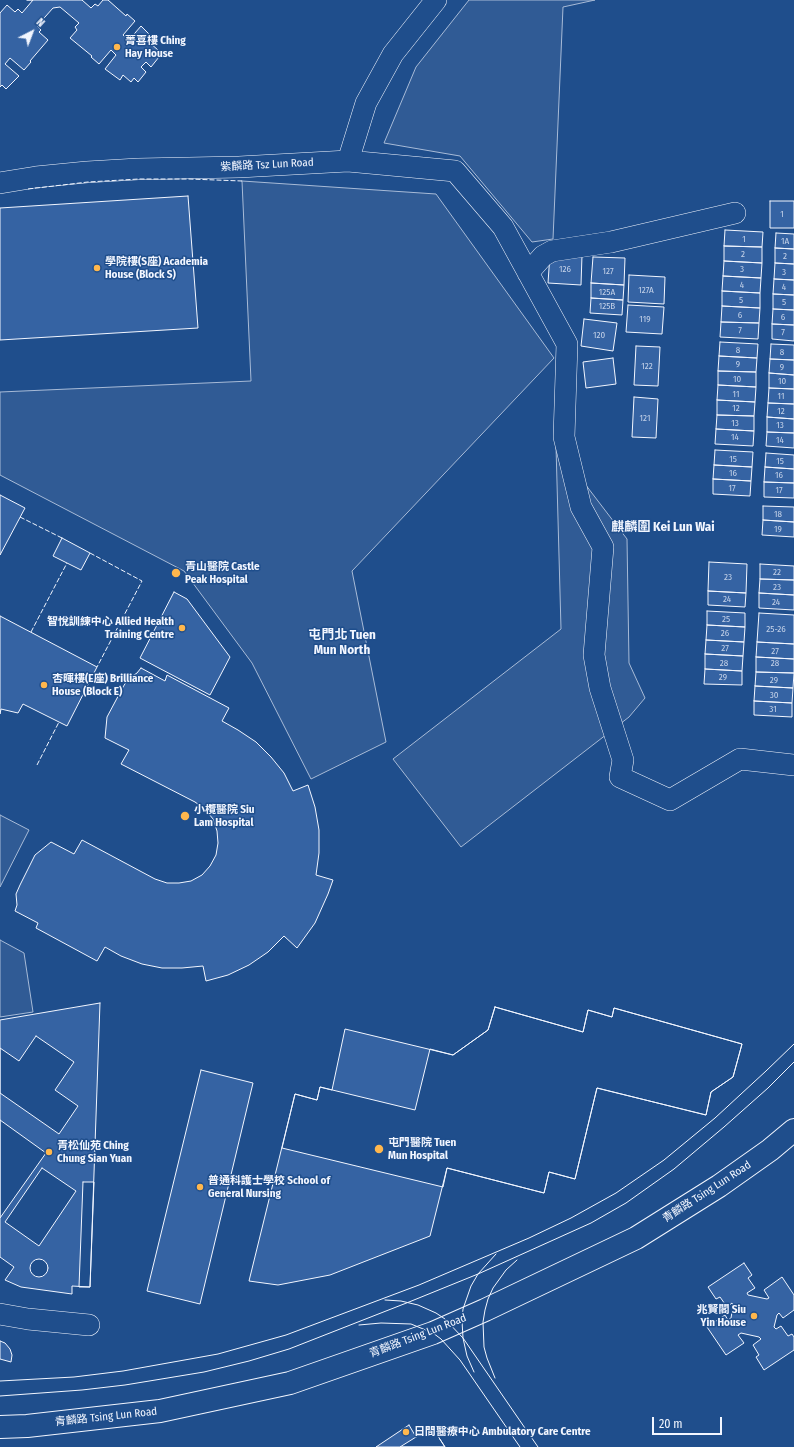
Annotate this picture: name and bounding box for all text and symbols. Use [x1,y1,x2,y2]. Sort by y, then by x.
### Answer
north arrow [12,12,52,52]
text: N [34,16,47,30]
place label: 菁喜樓 Ching Hay House [125,34,186,60]
marker: 菁喜樓 Ching Hay House [112,42,122,52]
street label: 紫麟路 Tsz Lun Road [220,156,314,174]
house number: 1 [780,209,784,219]
house number: 1 [742,234,746,244]
house number: 1A [781,236,789,246]
house number: 2 [741,249,745,259]
house number: 2 [783,251,787,261]
place label: 學院樓(S座) Academia House (Block S) [105,255,208,281]
marker: 學院樓(S座) Academia House (Block S) [92,263,102,273]
house number: 126 [559,264,571,274]
house number: 3 [740,264,744,274]
house number: 127 [602,266,614,276]
house number: 3 [782,267,786,277]
house number: 4 [740,280,744,290]
house number: 4 [782,282,786,292]
house number: 127A [638,285,654,295]
house number: 125A [599,287,615,297]
house number: 5 [739,295,743,305]
house number: 5 [782,297,786,307]
house number: 125B [599,301,615,311]
house number: 6 [738,310,742,320]
house number: 6 [781,312,785,322]
house number: 119 [639,314,651,324]
house number: 7 [738,325,742,335]
house number: 7 [781,327,785,337]
house number: 120 [593,330,605,340]
house number: 8 [736,345,740,355]
house number: 8 [780,347,784,357]
house number: 9 [736,359,740,369]
house number: 122 [641,361,653,371]
house number: 9 [780,362,784,372]
house number: 10 [733,374,741,384]
house number: 10 [778,376,786,386]
house number: 11 [733,389,739,399]
house number: 11 [778,391,784,401]
house number: 12 [732,403,740,413]
house number: 12 [777,406,785,416]
house number: 121 [640,413,650,423]
house number: 13 [731,418,739,428]
house number: 13 [776,420,784,430]
house number: 14 [731,432,739,442]
house number: 14 [776,435,784,445]
house number: 15 [729,454,737,464]
house number: 15 [776,456,784,466]
house number: 16 [729,468,737,478]
house number: 16 [775,470,783,480]
house number: 17 [728,483,736,493]
house number: 17 [775,485,783,495]
house number: 18 [774,509,782,519]
district label: 麒麟圍 Kei Lun Wai [611,519,715,535]
house number: 19 [774,524,782,534]
place label: 青山醫院 Castle Peak Hospital [185,560,259,586]
marker: 青山醫院 Castle Peak Hospital [170,567,182,579]
house number: 22 [773,567,781,577]
house number: 23 [724,572,732,582]
house number: 23 [773,582,781,592]
house number: 24 [723,594,731,604]
house number: 24 [772,597,780,607]
house number: 25 [722,614,730,624]
place label: 智悅訓練中心 Allied Health Training Centre [47,615,174,641]
marker: 智悅訓練中心 Allied Health Training Centre [177,623,187,633]
house number: 25-26 [766,624,786,634]
district label: 屯門北 Tuen Mun North [308,627,376,658]
house number: 26 [721,628,729,638]
house number: 27 [721,643,729,653]
house number: 27 [771,646,779,656]
house number: 28 [720,658,728,668]
house number: 28 [771,658,779,668]
place label: 杏暉樓(E座) Brilliance House (Block E) [52,672,153,698]
house number: 29 [719,672,727,682]
house number: 29 [770,675,778,685]
marker: 杏暉樓(E座) Brilliance House (Block E) [39,680,49,690]
house number: 30 [770,690,778,700]
house number: 31 [769,704,777,714]
place label: 小欖醫院 Siu Lam Hospital [194,803,255,829]
marker: 小欖醫院 Siu Lam Hospital [179,810,191,822]
place label: 屯門醫院 Tuen Mun Hospital [388,1136,456,1162]
place label: 青松仙苑 Ching Chung Sian Yuan [57,1139,132,1165]
marker: 屯門醫院 Tuen Mun Hospital [373,1143,385,1155]
marker: 青松仙苑 Ching Chung Sian Yuan [44,1147,54,1157]
street label: 青麟路 Tsing Lun Road [660,1158,754,1226]
place label: 普通科護士學校 School of General Nursing [208,1174,330,1200]
marker: 普通科護士學校 School of General Nursing [195,1182,205,1192]
place label: 兆賢閣 Siu Yin House [696,1303,746,1329]
street label: 青麟路 Tsing Lun Road [368,1311,468,1361]
marker: 兆賢閣 Siu Yin House [749,1311,759,1321]
street label: 青麟路 Tsing Lun Road [54,1405,158,1429]
scale bar [654,1409,724,1435]
text: 20 m [659,1417,683,1431]
place label: 日間醫療中心 Ambulatory Care Centre [414,1425,591,1439]
marker: 日間醫療中心 Ambulatory Care Centre [401,1427,411,1437]

